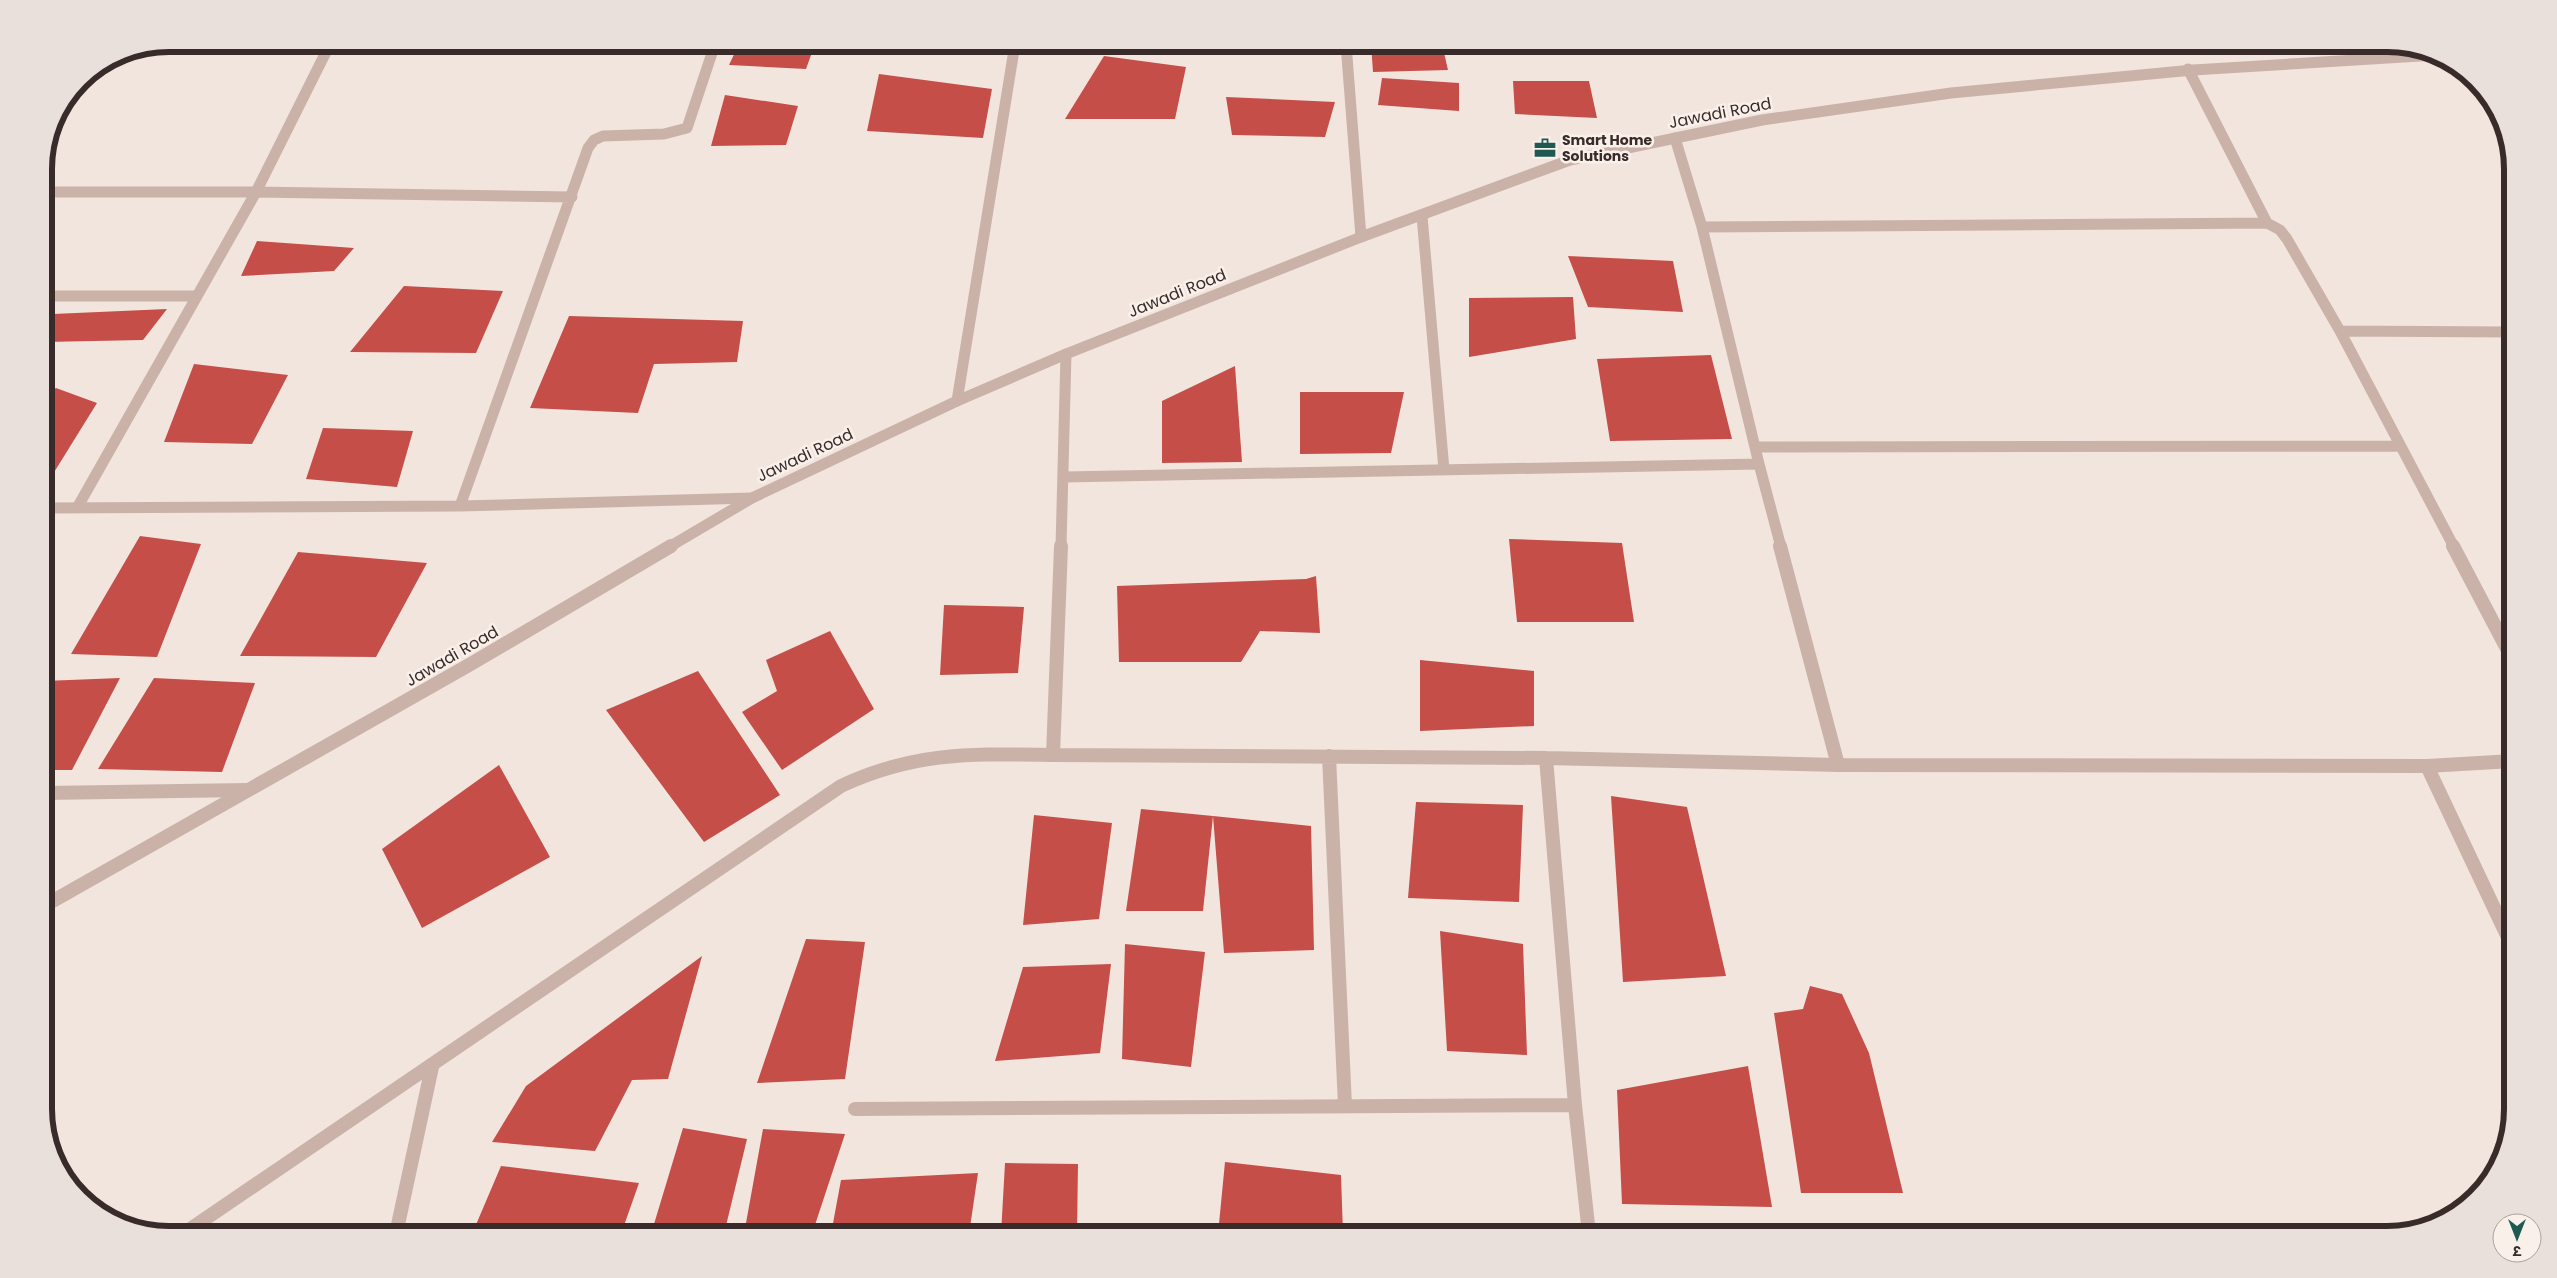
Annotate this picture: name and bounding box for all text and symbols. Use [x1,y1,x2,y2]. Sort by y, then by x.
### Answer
street label: Jawadi Road [1667,92,1773,134]
place label: Smart Home Solutions [1562,130,1653,166]
office icon: Smart Home Solutions [1532,135,1558,161]
street label: Jawadi Road [1125,263,1229,323]
street label: Jawadi Road [753,423,857,487]
street label: Jawadi Road [401,620,503,692]
north arrow [2492,1213,2542,1263]
text: उ [2512,1241,2522,1261]

